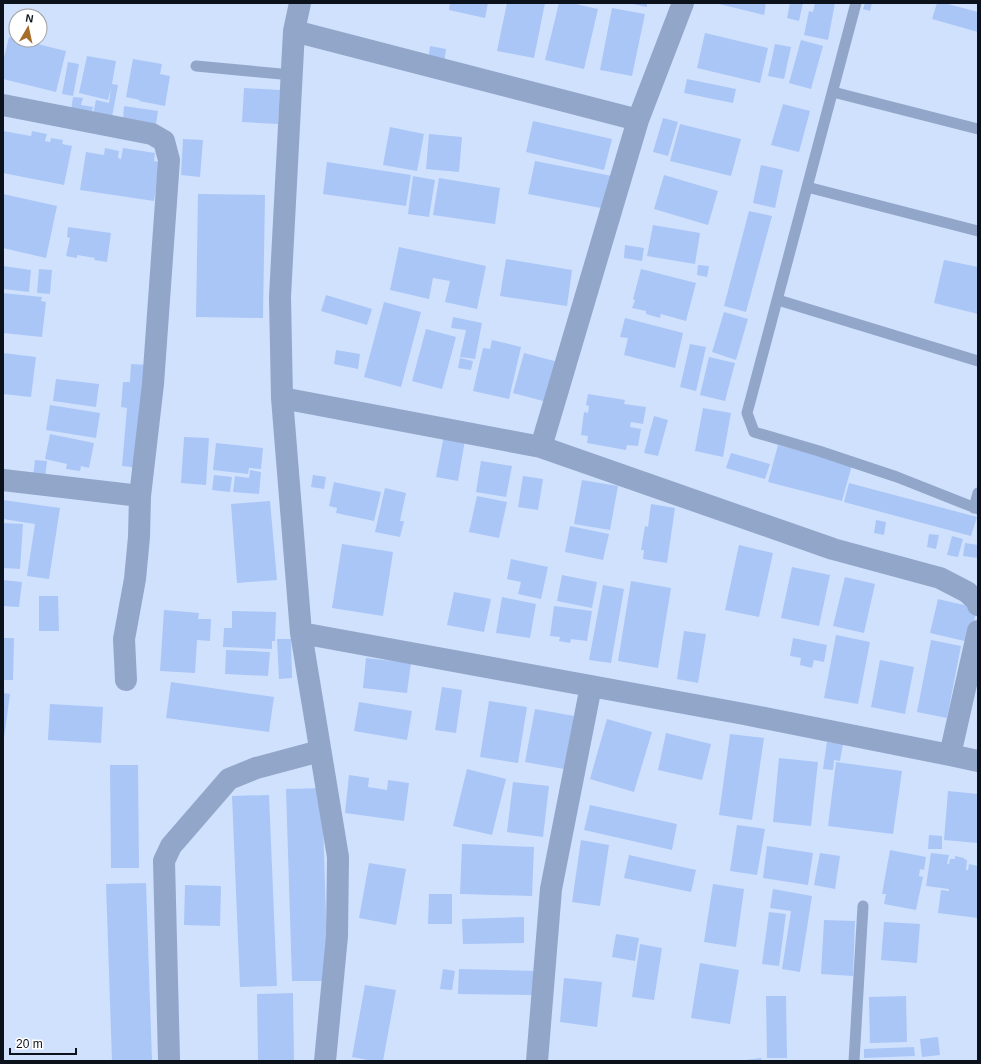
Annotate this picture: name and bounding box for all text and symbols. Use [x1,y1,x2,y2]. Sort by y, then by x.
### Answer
north arrow [8,8,48,48]
text: N [25,12,34,25]
scale bar [10,1030,76,1056]
text: 20 m [16,1037,43,1051]

